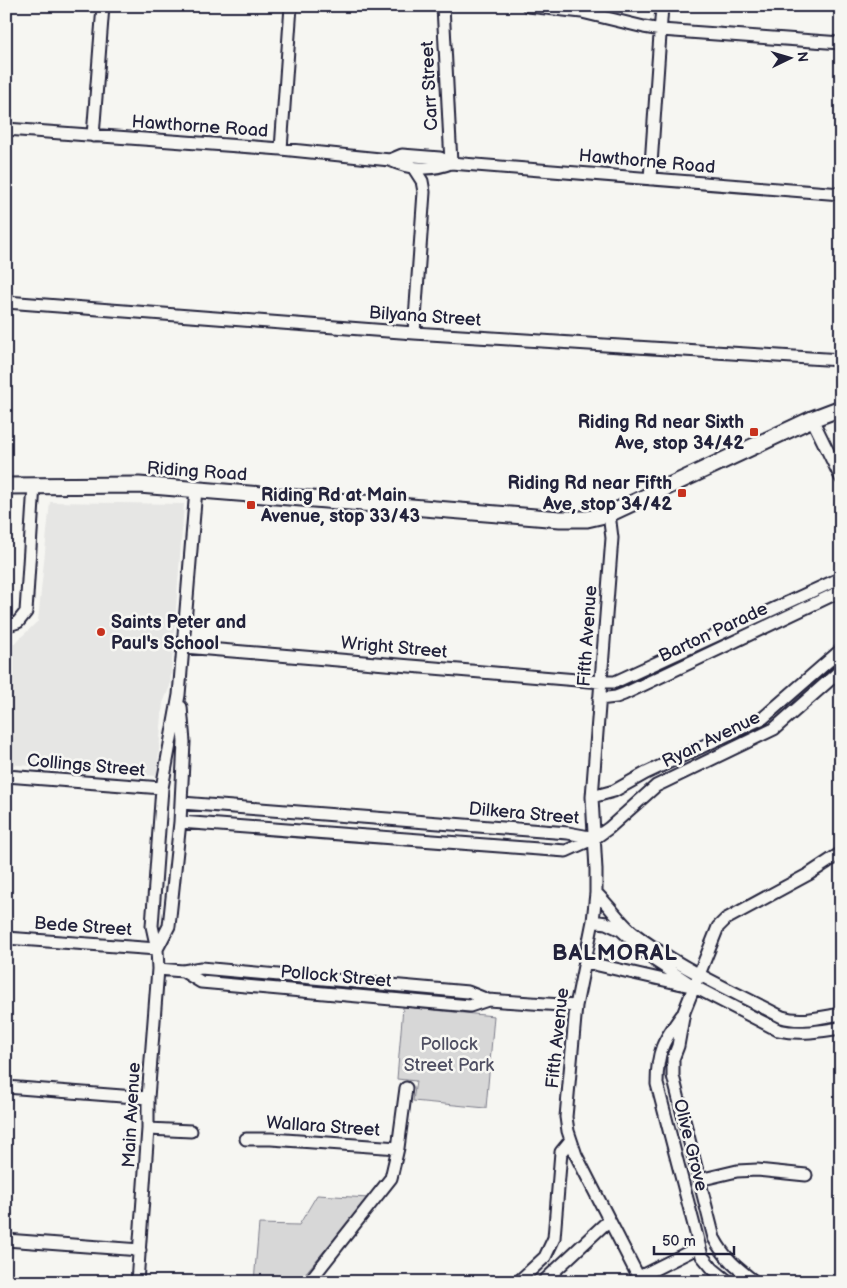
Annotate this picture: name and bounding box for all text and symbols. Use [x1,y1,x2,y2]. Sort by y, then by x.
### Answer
north arrow [764,32,814,82]
street label: Carr Street [417,40,442,131]
text: N [794,51,811,63]
street label: Hawthorne Road [131,111,269,142]
street label: Hawthorne Road [578,145,716,178]
street label: Bilyana Street [368,302,482,331]
place label: Riding Rd near Sixth Ave, stop 34/42 [578,412,744,454]
marker: Riding Rd near Sixth Ave, stop 34/42 [748,426,760,438]
street label: Riding Road [146,458,248,485]
place label: Riding Rd near Fifth Ave, stop 34/42 [507,473,672,515]
place label: Riding Rd at Main Avenue, stop 33/43 [260,485,420,527]
marker: Riding Rd near Fifth Ave, stop 34/42 [676,487,688,499]
marker: Riding Rd at Main Avenue, stop 33/43 [245,499,257,511]
street label: Fifth Avenue [573,584,602,687]
street label: Barton Parade [656,598,771,667]
place label: Saints Peter and Paul's School [111,612,246,654]
marker: Saints Peter and Paul's School [95,626,107,638]
street label: Wright Street [340,632,449,663]
street label: Ryan Avenue [659,707,764,772]
street label: Collings Street [26,750,146,781]
street label: Dilkera Street [468,798,581,829]
street label: Bede Street [33,913,133,940]
district label: BALMORAL [552,940,678,967]
street label: Pollock Street [280,961,393,992]
street label: Fifth Avenue [542,986,573,1089]
park label: Pollock Street Park [404,1034,494,1076]
street label: Main Avenue [118,1062,145,1168]
street label: Olive Grove [669,1097,712,1194]
street label: Wallara Street [265,1112,381,1141]
scale bar [654,1223,734,1255]
text: 50 m [662,1232,696,1251]

